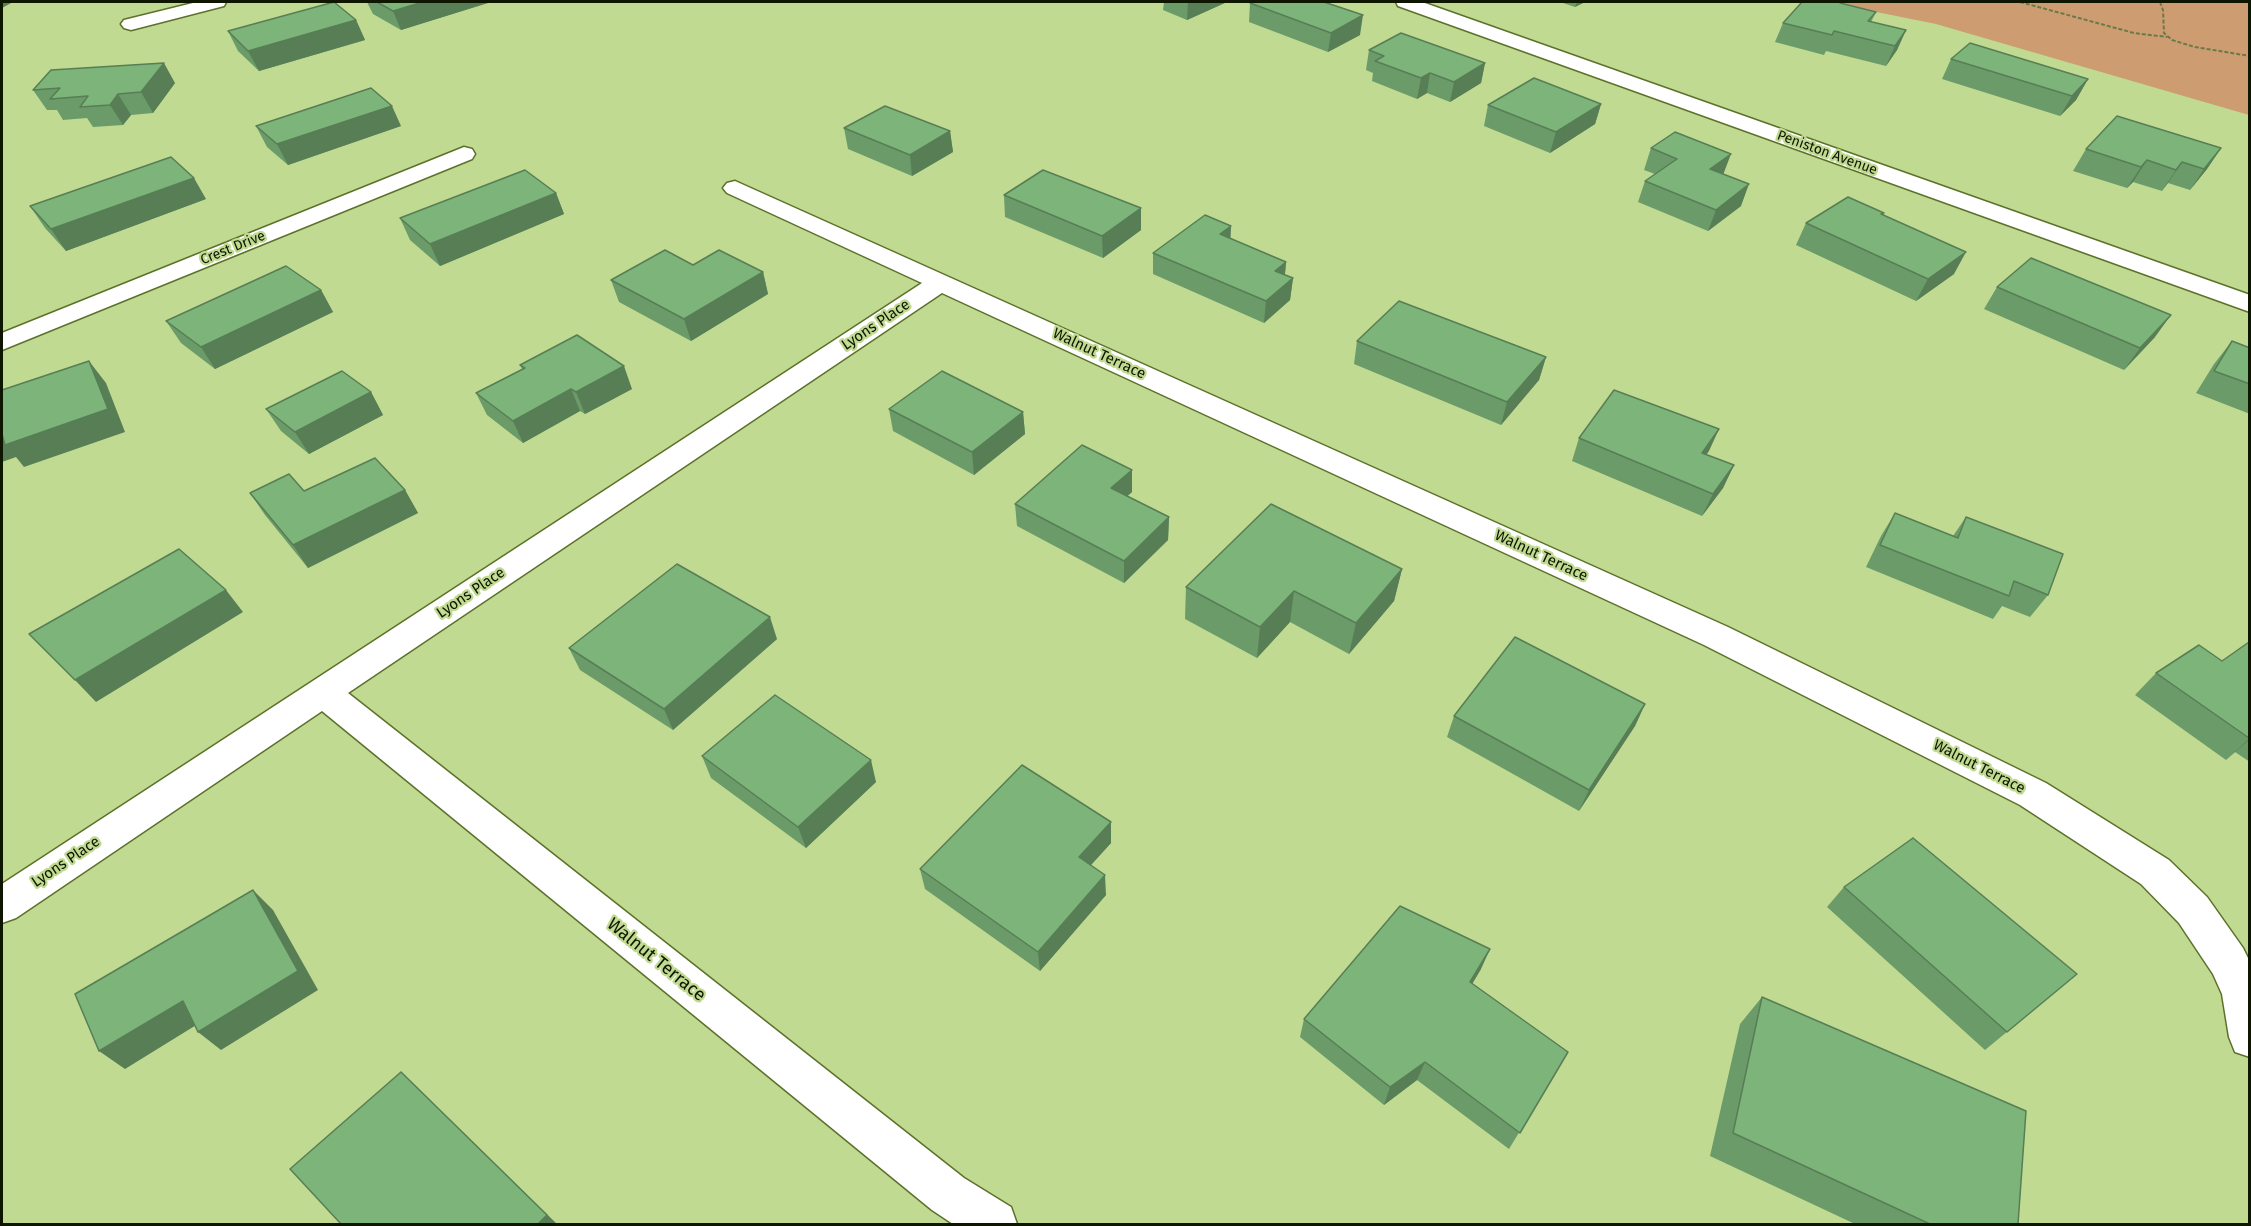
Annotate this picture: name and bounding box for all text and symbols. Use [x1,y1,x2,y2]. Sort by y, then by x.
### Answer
street label: Peniston Avenue [1775,127,1879,179]
street label: Crest Drive [198,227,268,269]
street label: Lyons Place [838,296,914,354]
street label: Walnut Terrace [1050,325,1148,383]
street label: Walnut Terrace [1492,527,1590,585]
street label: Lyons Place [433,564,509,622]
street label: Walnut Terrace [1930,736,2028,798]
street label: Lyons Place [28,833,104,891]
street label: Walnut Terrace [602,914,710,1006]

